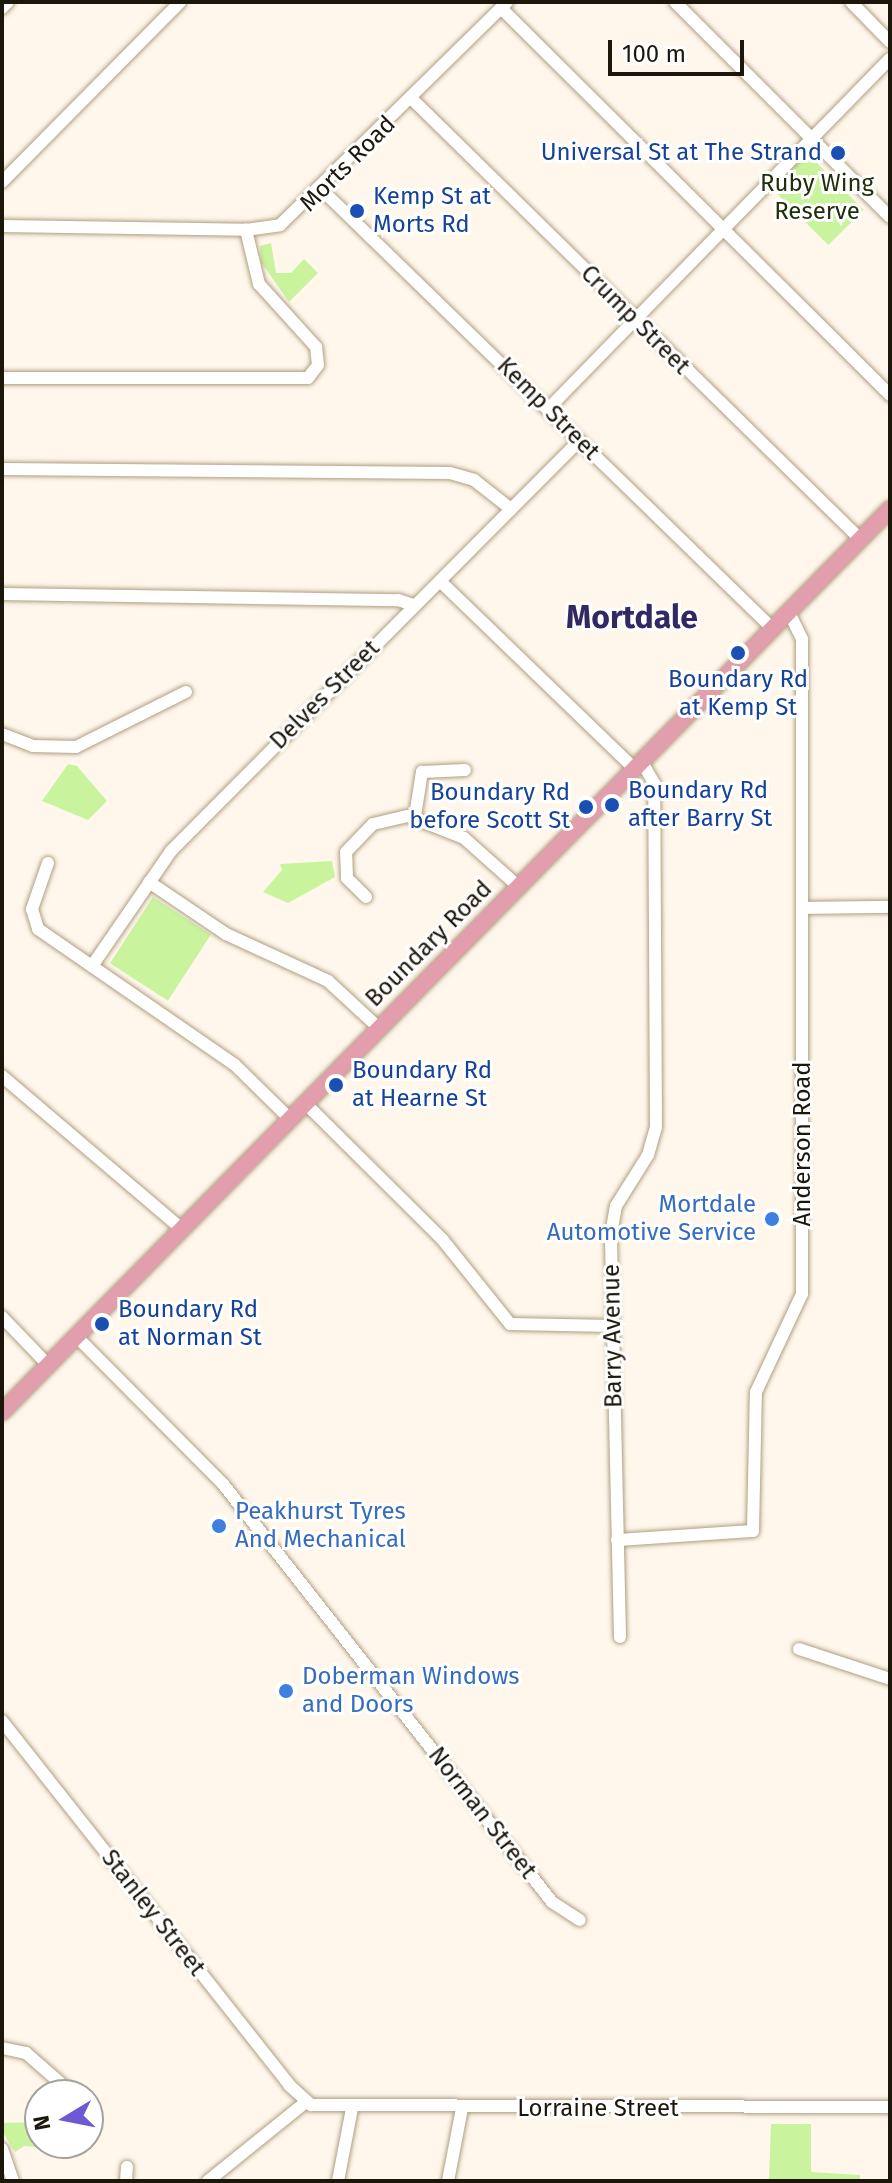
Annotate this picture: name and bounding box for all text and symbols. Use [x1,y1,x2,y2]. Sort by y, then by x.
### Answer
scale bar [612,24,748,74]
text: 100 m [622,40,686,68]
street label: Morts Road [294,110,402,218]
place label: Universal St at The Strand [541,139,822,167]
marker: Universal St at The Strand [829,144,847,162]
park label: Ruby Wing Reserve [760,170,874,226]
place label: Kemp St at Morts Rd [373,183,491,239]
marker: Kemp St at Morts Rd [348,202,366,220]
street label: Crump Street [574,259,696,381]
street label: Kemp Street [491,352,605,466]
district label: Mortdale [566,598,698,636]
street label: Delves Street [264,634,386,756]
marker: Boundary Rd at Kemp St [729,644,747,662]
place label: Boundary Rd at Kemp St [668,666,808,722]
place label: Boundary Rd after Barry St [628,777,772,833]
place label: Boundary Rd before Scott St [409,779,570,835]
marker: Boundary Rd after Barry St [603,796,621,814]
marker: Boundary Rd before Scott St [577,798,595,816]
street label: Boundary Road [360,875,498,1013]
place label: Boundary Rd at Hearne St [352,1057,492,1113]
street label: Anderson Road [789,1061,817,1227]
marker: Boundary Rd at Hearne St [327,1076,345,1094]
place label: Mortdale Automotive Service [547,1191,756,1247]
marker: Mortdale Automotive Service [763,1210,781,1228]
street label: Barry Avenue [597,1264,629,1408]
place label: Boundary Rd at Norman St [118,1296,262,1352]
marker: Boundary Rd at Norman St [93,1315,111,1333]
place label: Peakhurst Tyres And Mechanical [235,1498,406,1554]
marker: Peakhurst Tyres And Mechanical [210,1517,228,1535]
place label: Doberman Windows and Doors [302,1663,520,1719]
marker: Doberman Windows and Doors [277,1682,295,1700]
street label: Norman Street [422,1742,542,1884]
street label: Stanley Street [95,1844,211,1982]
north arrow [24,2079,104,2159]
street label: Lorraine Street [517,2095,679,2123]
text: N [27,2113,56,2132]

